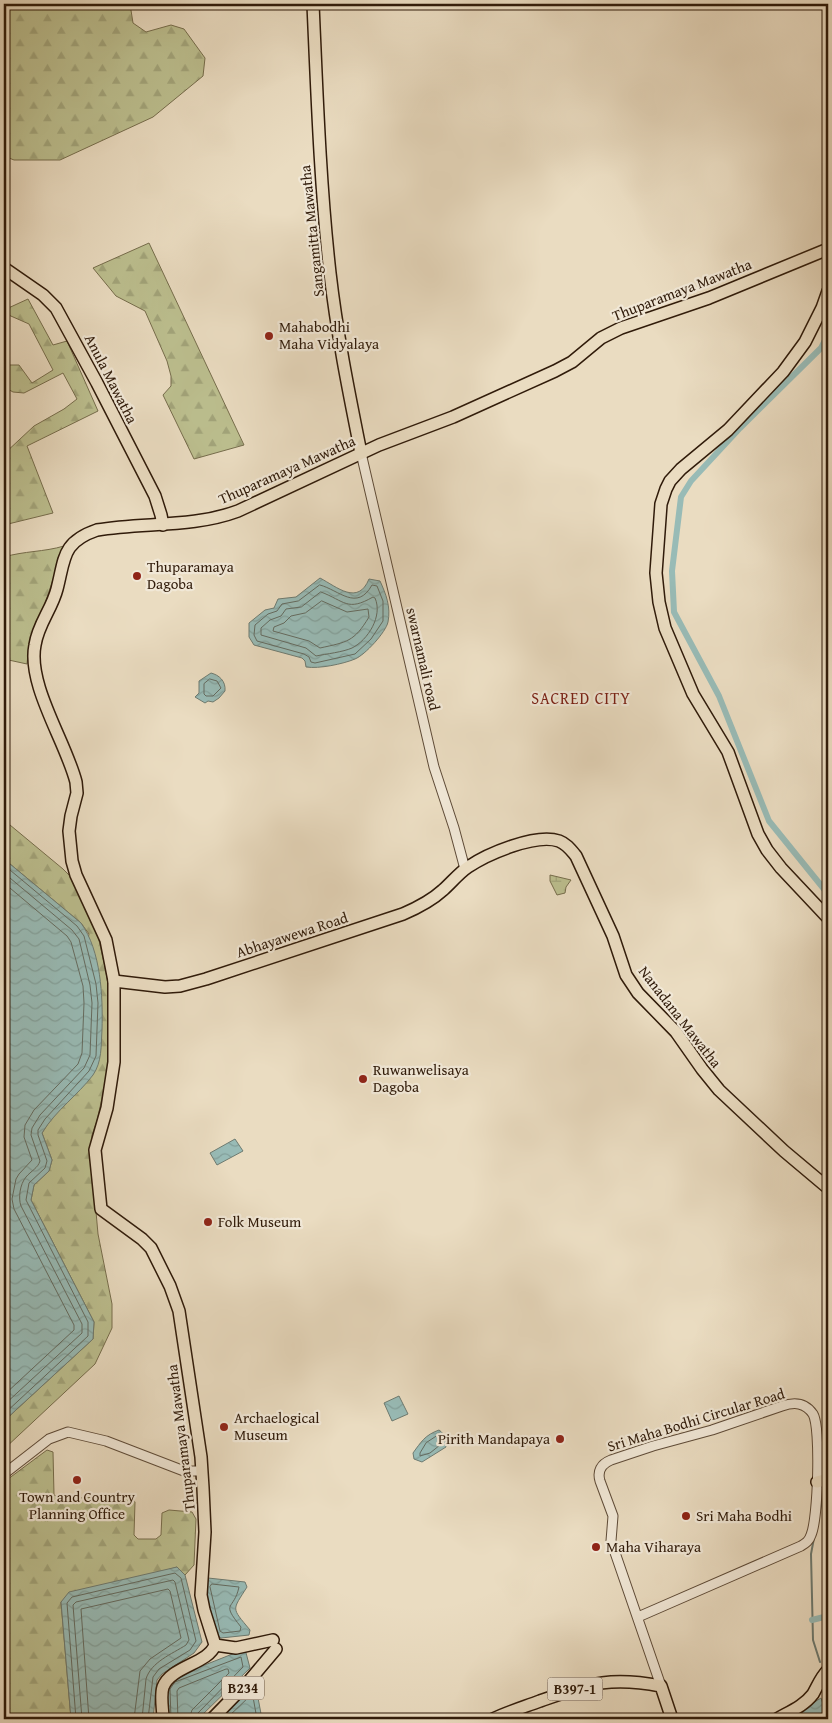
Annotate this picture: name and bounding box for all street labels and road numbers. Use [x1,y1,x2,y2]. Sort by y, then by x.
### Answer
street label: Sangamitta Mawatha [294,164,329,298]
street label: Thuparamaya Mawatha [609,253,755,326]
street label: Anula Mawatha [80,330,143,427]
street label: Thuparamaya Mawatha [215,430,359,509]
street label: swarnamali road [401,605,446,712]
street label: Abhayawewa Road [233,907,350,962]
street label: Nanadana Mawatha [634,961,727,1072]
street label: Thuparamaya Mawatha [161,1363,200,1513]
street label: Sri Maha Bodhi Circular Road [605,1382,787,1457]
road number: B234 [222,1676,264,1700]
road number: B397-1 [548,1678,602,1700]

